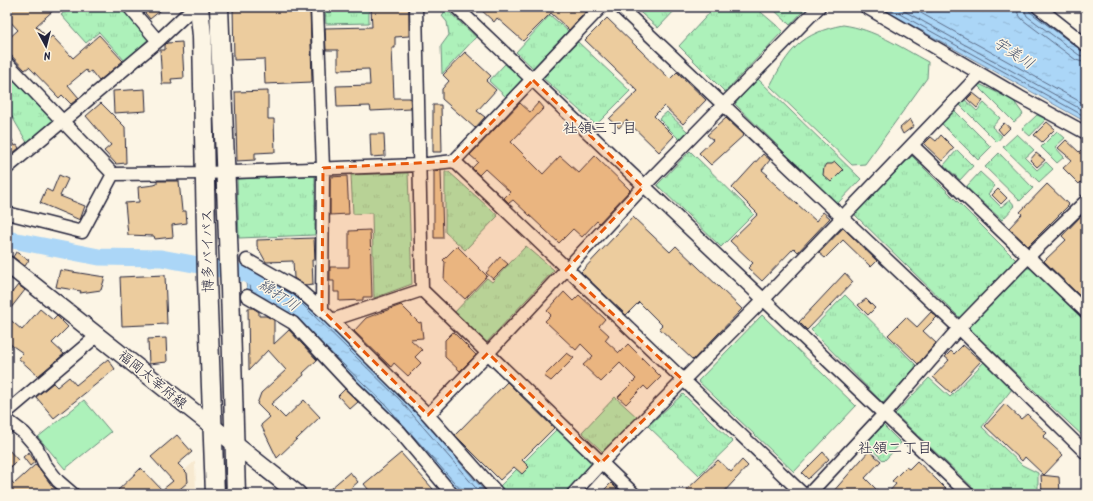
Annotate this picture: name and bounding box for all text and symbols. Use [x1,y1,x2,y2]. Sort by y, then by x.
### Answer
north arrow [26,26,66,66]
water label: 宇美川 [988,32,1039,76]
text: N [43,46,52,64]
district label: 社領三丁目 [562,117,638,141]
street label: 博多バイパス [196,209,220,293]
water label: 綿打川 [253,273,304,318]
street label: 福岡太宰府線 [113,345,192,415]
district label: 社領二丁目 [857,437,933,461]

